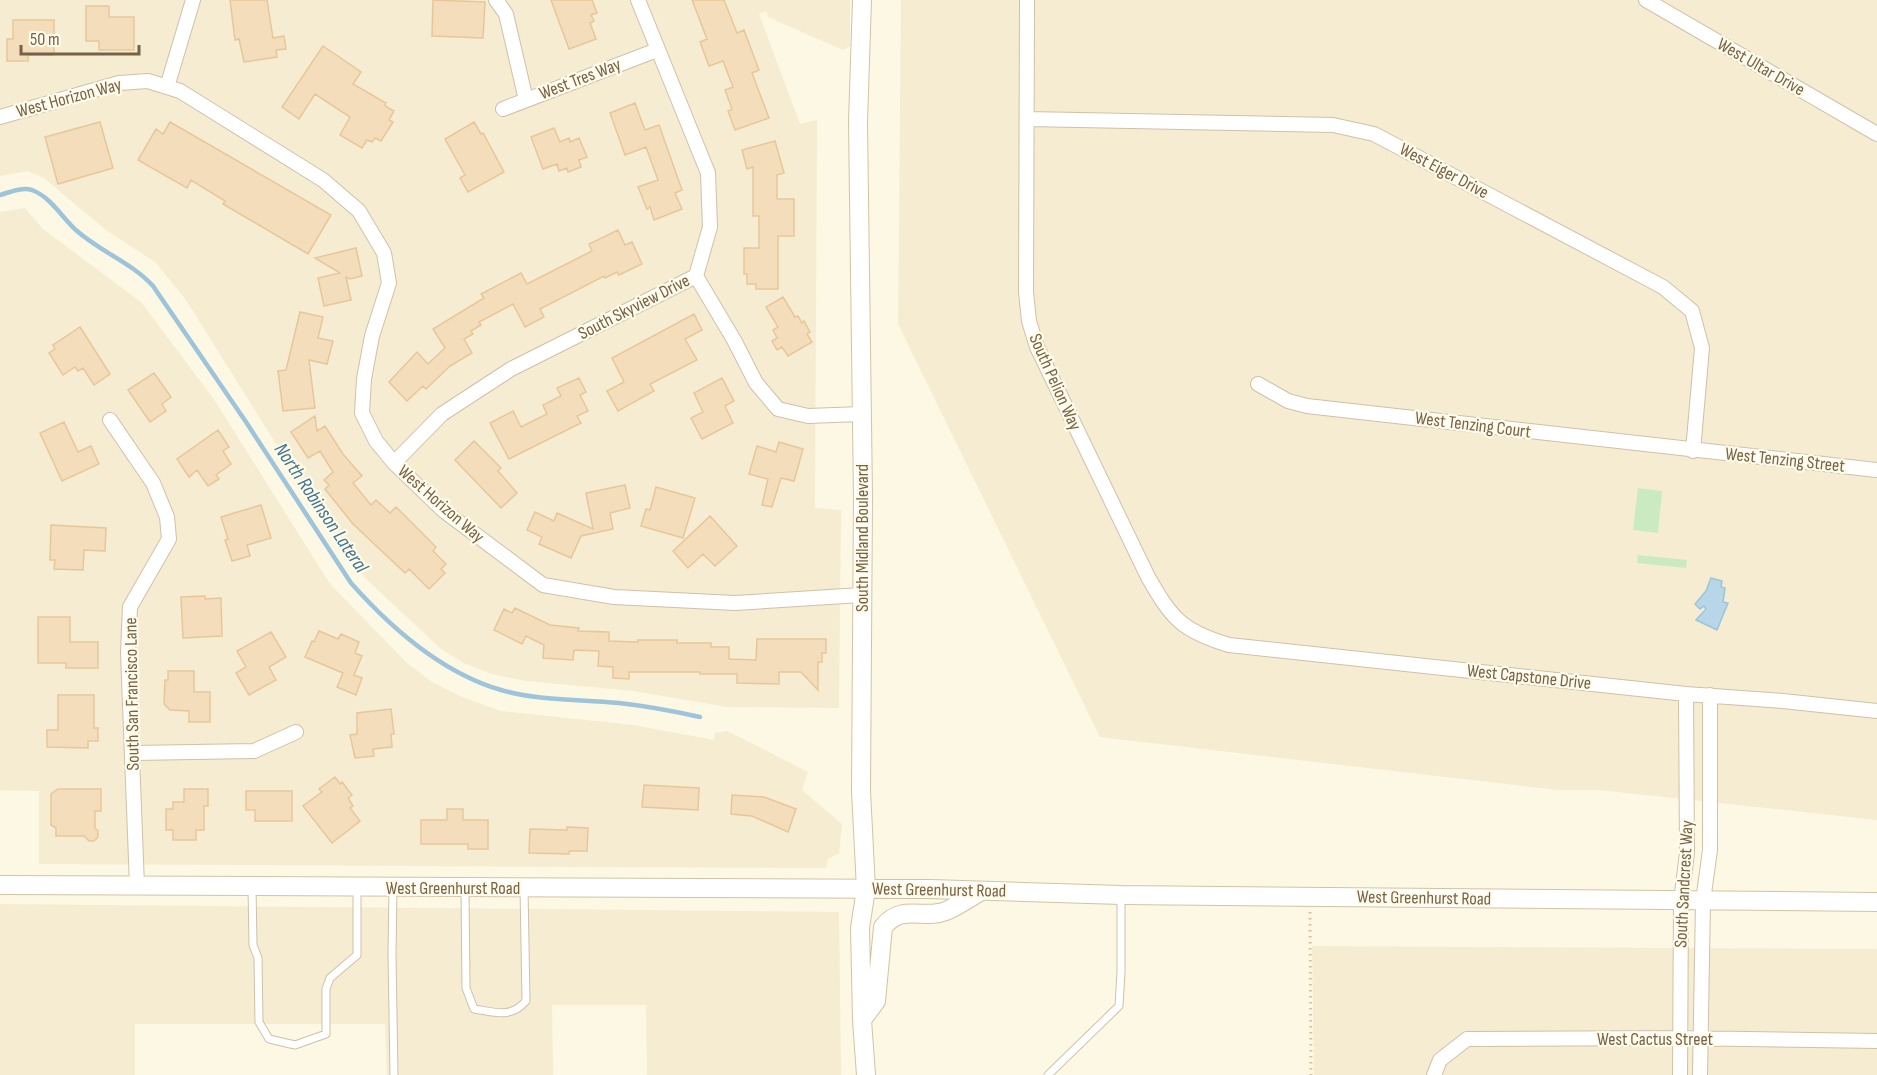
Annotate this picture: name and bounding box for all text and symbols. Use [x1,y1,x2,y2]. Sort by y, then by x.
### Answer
scale bar [21,18,140,56]
text: 50 m [30,29,60,50]
street label: West Ultar Drive [1714,34,1808,100]
street label: West Tres Way [536,54,624,104]
street label: West Horizon Way [14,74,124,122]
street label: West Eiger Drive [1396,139,1492,203]
street label: South Skyview Drive [575,270,693,344]
street label: South Pelion Way [1024,330,1086,434]
street label: West Tenzing Court [1414,407,1533,443]
water label: North Robinson Lateral [269,439,374,578]
street label: West Tenzing Street [1724,443,1846,477]
street label: West Horizon Way [393,461,489,547]
street label: South Midland Boulevard [852,464,873,612]
street label: South San Francisco Lane [120,617,144,771]
street label: West Capstone Drive [1466,660,1592,694]
street label: South Sandcrest Way [1670,820,1698,948]
street label: West Greenhurst Road [386,878,520,899]
street label: West Greenhurst Road [872,878,1006,902]
street label: West Greenhurst Road [1357,886,1491,910]
street label: West Cactus Street [1597,1029,1714,1050]

